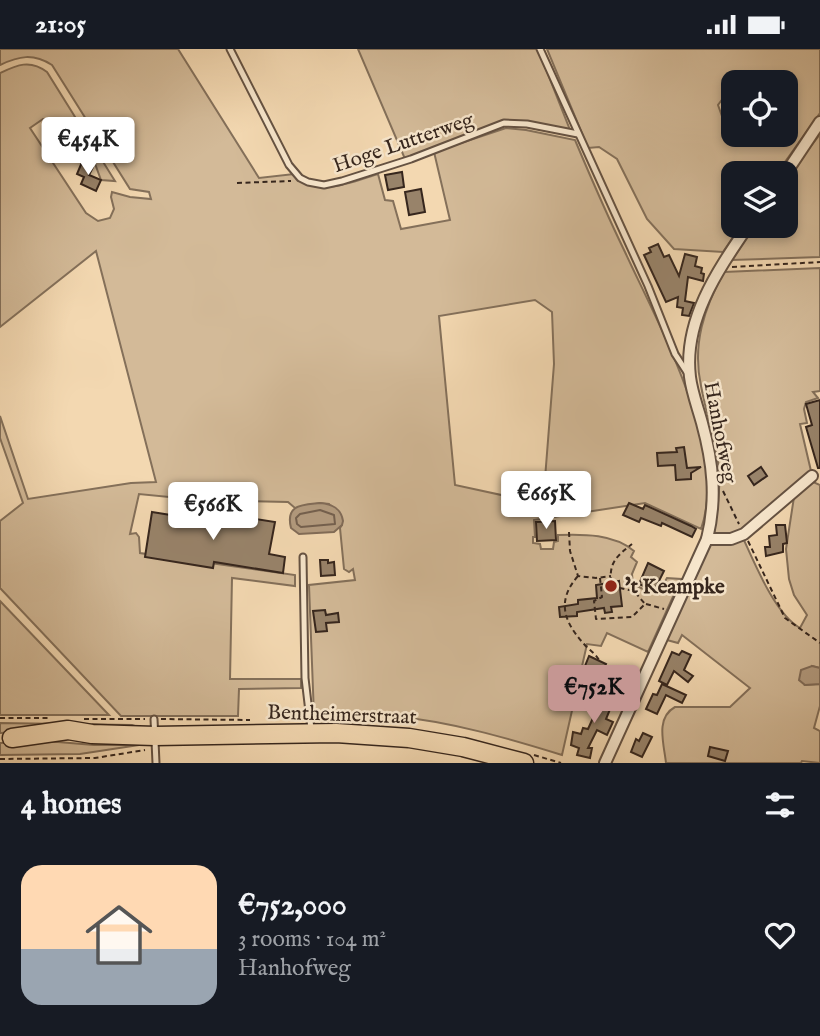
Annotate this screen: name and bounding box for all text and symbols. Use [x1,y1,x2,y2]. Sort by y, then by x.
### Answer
text: 21:05 [35,8,86,41]
map controls [721,70,798,238]
button: locate [721,70,798,147]
street label: Hoge Lutterweg [330,107,478,180]
pin: €454K [39,117,137,177]
text: €454K [58,125,118,154]
button: layers [721,161,798,238]
street label: Hanhofweg [696,379,743,486]
pin: €665K [497,471,595,531]
text: €665K [517,479,575,508]
pin: €566K [164,483,262,542]
text: €566K [184,490,242,519]
place label: 't Keampke [625,574,725,601]
marker: 't Keampke [603,578,619,594]
pin: €752K [545,665,643,725]
text: €752K [564,673,624,702]
street label: Bentheimerstraat [267,699,417,732]
text: 4 homes [21,786,122,824]
icon: filters [761,786,799,824]
text: €752,000 [238,887,347,925]
icon: home [77,893,161,977]
icon: heart [761,916,799,954]
text: 3 rooms · 104 m² [238,925,386,954]
text: Hanhofweg [238,954,351,983]

